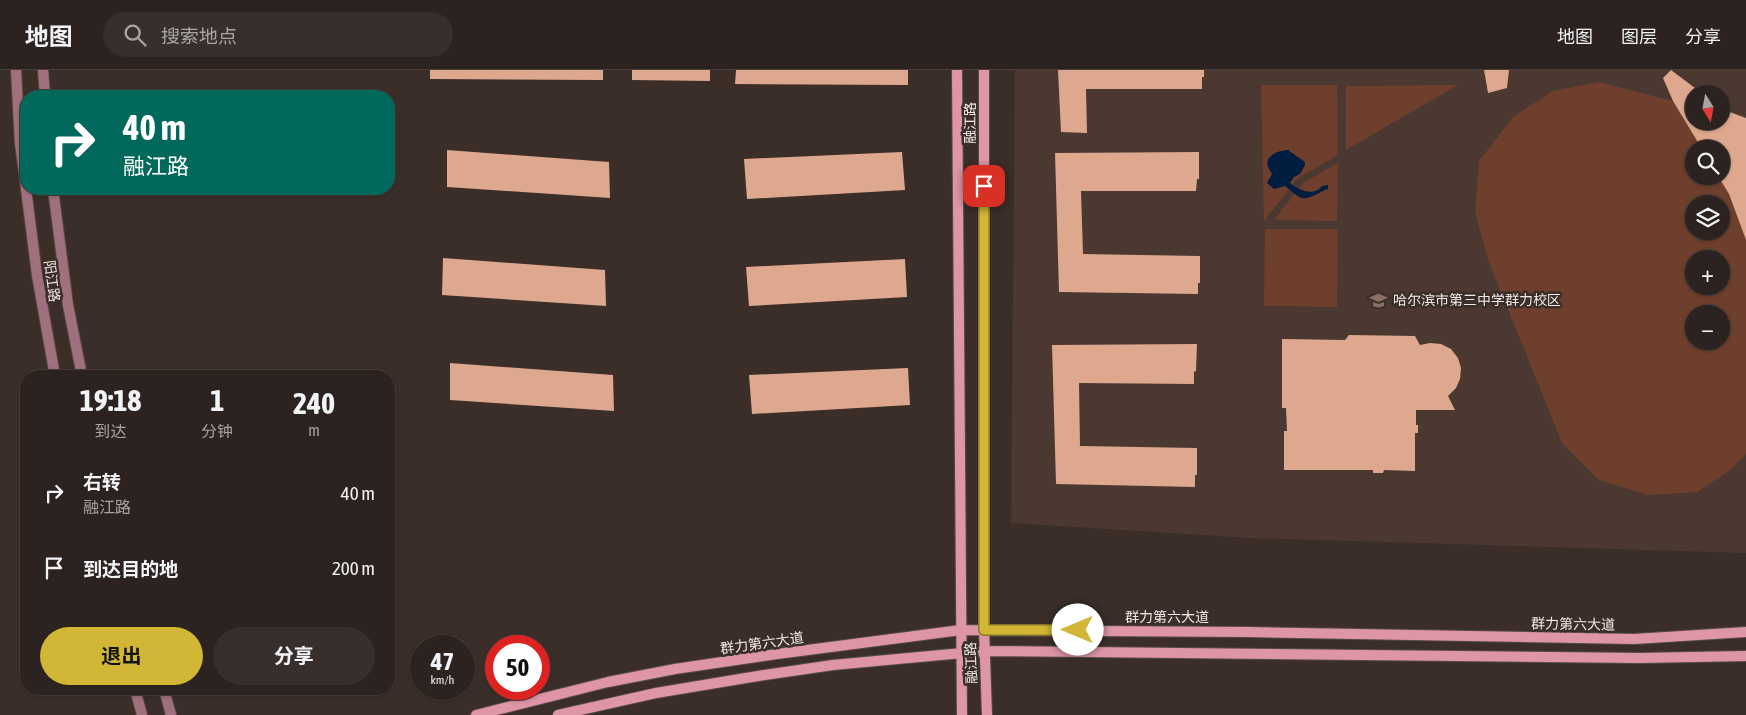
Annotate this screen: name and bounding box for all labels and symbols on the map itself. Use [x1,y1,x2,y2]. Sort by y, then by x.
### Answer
north arrow [1685,85,1730,130]
street label: 融江路 [962,102,978,144]
pin [963,165,1005,207]
street label: 阳江路 [41,259,63,303]
school or university icon: 哈尔滨市第三中学群力校区 [1369,290,1389,310]
place label: 哈尔滨市第三中学群力校区 [1393,292,1561,308]
position arrow [1051,603,1103,655]
street label: 群力第六大道 [1125,609,1209,625]
street label: 群力第六大道 [1531,615,1615,633]
street label: 群力第六大道 [719,629,805,657]
speed limit sign: 50 [485,635,550,700]
street label: 融江路 [962,642,980,684]

